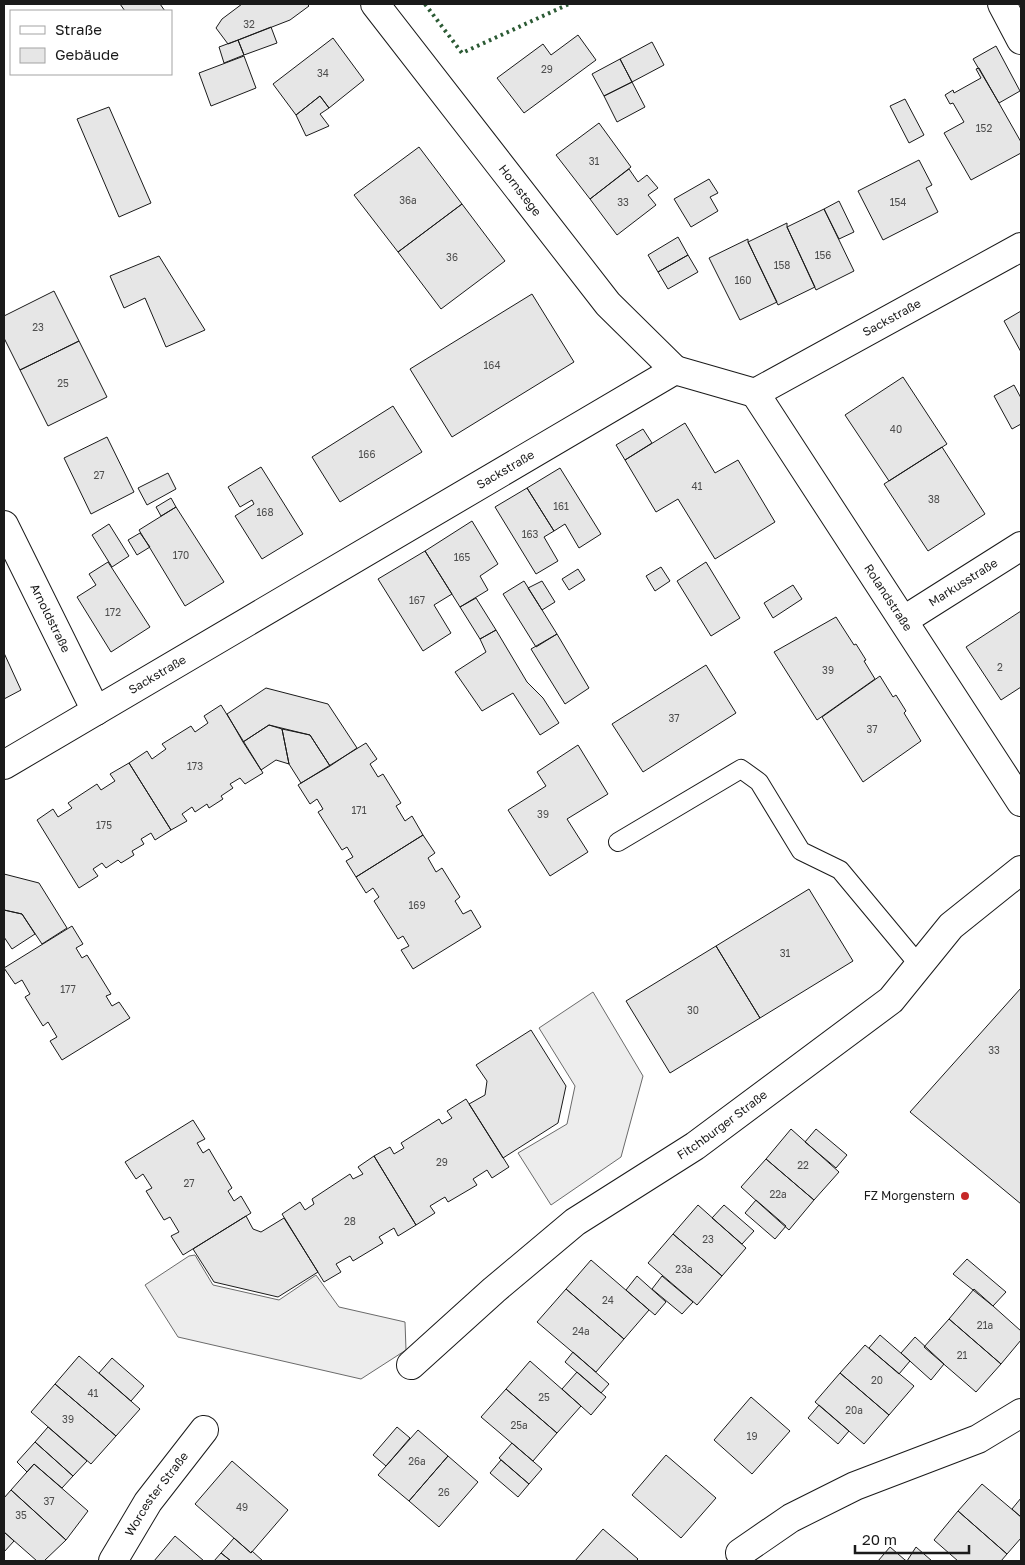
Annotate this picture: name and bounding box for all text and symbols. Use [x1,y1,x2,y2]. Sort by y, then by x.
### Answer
legend [10,10,172,75]
house number: 32 [243,18,255,30]
text: Straße [55,20,102,38]
text: Gebäude [55,45,119,63]
house number: 29 [541,63,553,75]
house number: 34 [317,67,329,79]
house number: 152 [976,122,992,134]
house number: 31 [589,155,599,167]
street label: Hornstege [496,161,545,219]
house number: 36a [399,194,417,206]
house number: 33 [617,196,629,208]
house number: 154 [890,196,906,208]
house number: 156 [815,249,831,261]
house number: 36 [446,251,458,263]
house number: 158 [774,259,790,271]
house number: 160 [734,274,752,286]
street label: Sackstraße [860,295,923,339]
house number: 23 [32,321,44,333]
house number: 164 [484,359,501,371]
house number: 25 [57,377,69,389]
house number: 40 [890,423,902,435]
street label: Sackstraße [474,447,537,492]
house number: 166 [359,448,375,460]
house number: 27 [93,469,105,481]
house number: 41 [692,480,703,492]
house number: 38 [928,493,940,505]
house number: 161 [553,500,569,512]
house number: 168 [257,506,274,518]
house number: 163 [522,528,539,540]
house number: 170 [173,549,189,561]
house number: 165 [454,551,471,563]
street label: Markusstraße [926,555,1000,610]
street label: Rolandstraße [861,561,916,634]
street label: Arnoldstraße [27,581,74,655]
house number: 167 [409,594,425,606]
house number: 172 [105,606,121,618]
street label: Sackstraße [126,651,189,697]
house number: 2 [997,661,1003,673]
house number: 39 [822,664,834,676]
house number: 37 [668,712,680,724]
house number: 37 [866,723,878,735]
house number: 173 [187,760,203,772]
house number: 171 [352,804,367,816]
house number: 39 [537,808,549,820]
house number: 175 [96,819,112,831]
house number: 169 [409,899,425,911]
house number: 31 [780,947,790,959]
house number: 177 [60,983,76,995]
house number: 30 [687,1004,699,1016]
house number: 33 [988,1044,1000,1056]
street label: Fitchburger Straße [674,1087,770,1162]
house number: 29 [436,1156,448,1168]
house number: 22 [797,1159,809,1171]
house number: 27 [183,1177,195,1189]
house number: 22a [769,1188,787,1200]
place label: FZ Morgenstern [864,1188,955,1203]
marker: FZ Morgenstern [959,1190,971,1202]
house number: 28 [344,1215,356,1227]
house number: 23 [702,1233,714,1245]
house number: 23a [675,1263,693,1275]
house number: 24 [602,1294,614,1306]
house number: 21a [977,1319,993,1331]
house number: 24a [572,1325,590,1337]
house number: 21 [957,1349,967,1361]
house number: 20 [871,1374,883,1386]
house number: 41 [88,1387,99,1399]
house number: 25 [538,1391,550,1403]
house number: 20a [845,1404,863,1416]
house number: 39 [62,1413,74,1425]
house number: 25a [510,1419,528,1431]
house number: 19 [747,1430,757,1442]
street label: Worcester Straße [121,1449,191,1539]
house number: 26a [408,1455,426,1467]
house number: 26 [438,1486,450,1498]
house number: 37 [43,1495,55,1507]
house number: 49 [236,1501,248,1513]
house number: 35 [15,1509,27,1521]
scale bar [855,1522,969,1554]
text: 20 m [862,1530,897,1548]

